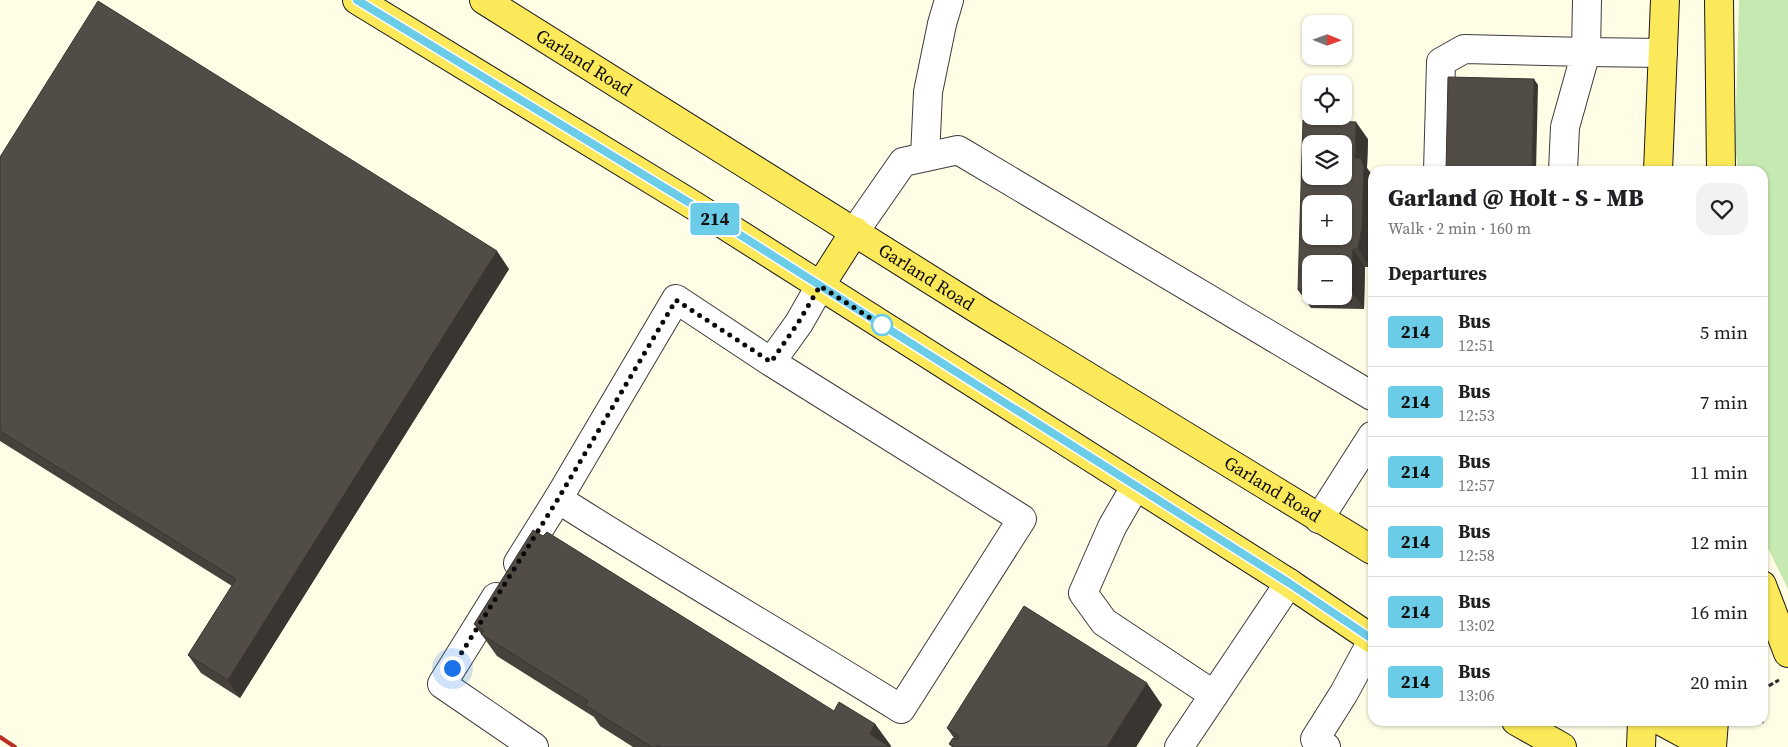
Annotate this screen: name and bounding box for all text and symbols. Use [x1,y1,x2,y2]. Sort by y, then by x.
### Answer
north arrow [1302,15,1352,65]
map controls [1302,15,1352,305]
street label: Garland Road [531,23,637,102]
button: locate [1302,75,1352,125]
button: layers [1302,135,1352,185]
text: Garland @ Holt - S - MB [1388,181,1644,214]
button: heart [1696,183,1748,235]
button: + [1302,195,1352,245]
line badge: 214 [686,203,744,235]
text: 214 [700,206,730,231]
text: Walk · 2 min · 160 m [1388,217,1531,239]
street label: Garland Road [874,237,980,316]
button: − [1302,255,1352,305]
text: Departures [1388,260,1487,286]
text: Bus [1458,308,1490,334]
unlabelled marker [871,314,893,336]
text: 214 [1401,319,1430,344]
text: 5 min [1700,319,1748,345]
text: 12:51 [1458,334,1495,356]
text: Bus [1458,378,1490,404]
text: 214 [1401,389,1430,414]
text: 7 min [1700,389,1748,415]
text: 12:53 [1458,404,1495,426]
text: Bus [1458,448,1490,474]
street label: Garland Road [1220,450,1326,528]
text: 214 [1401,459,1430,484]
text: 11 min [1690,459,1748,485]
text: 12:57 [1458,474,1495,496]
text: Bus [1458,518,1490,544]
text: 214 [1401,529,1430,554]
text: 12 min [1690,529,1748,555]
text: 12:58 [1458,544,1495,566]
text: Bus [1458,588,1490,614]
text: 214 [1401,599,1430,624]
text: 16 min [1690,599,1748,625]
text: 13:02 [1458,614,1495,636]
your location [440,656,465,681]
text: Bus [1458,658,1490,684]
text: 214 [1401,669,1430,694]
text: 20 min [1690,669,1748,695]
text: 13:06 [1458,684,1495,706]

